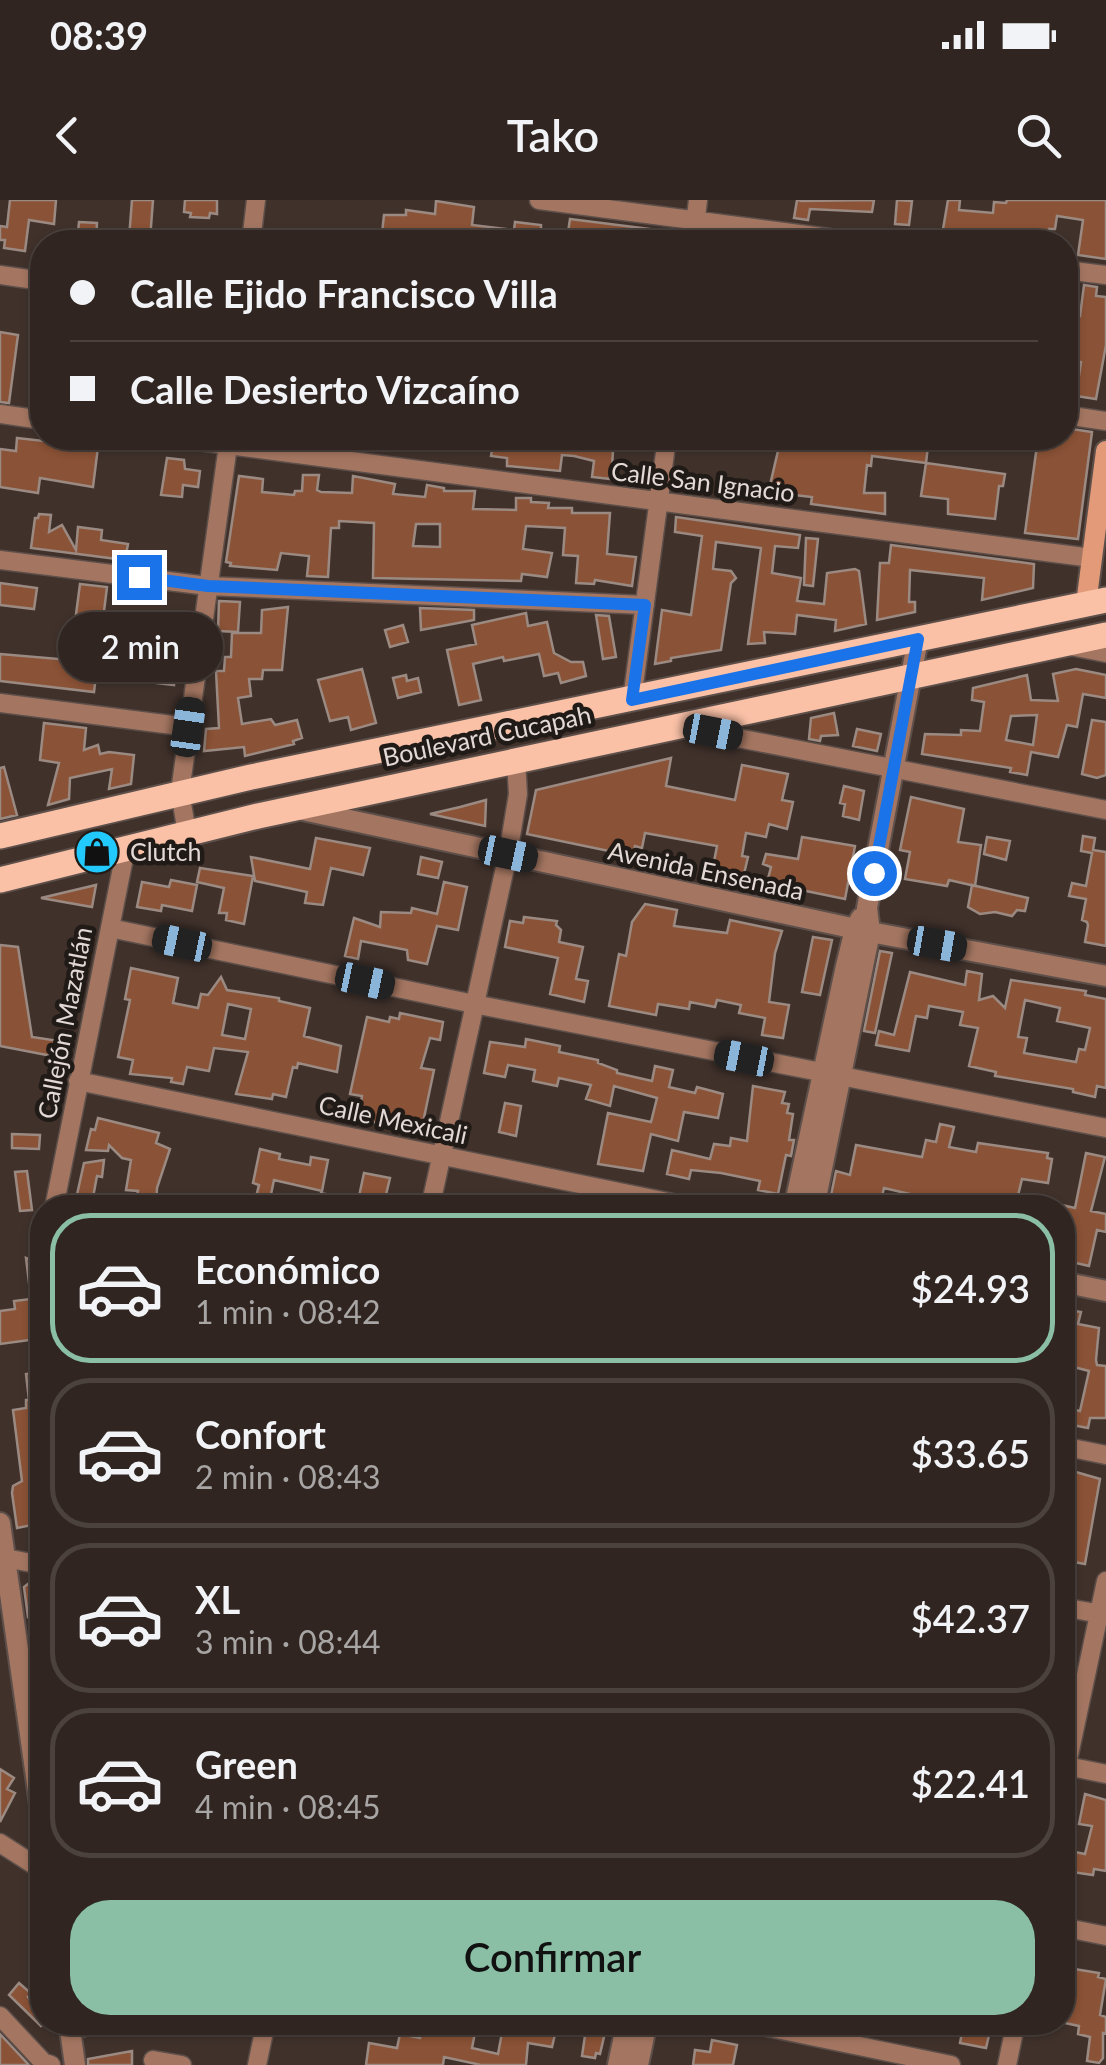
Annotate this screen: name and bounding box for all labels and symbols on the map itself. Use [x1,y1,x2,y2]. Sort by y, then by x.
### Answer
street label: Calle San Ignacio [610,455,797,507]
route end [117,555,162,600]
callout: 2 min [56,612,222,682]
car [169,695,207,759]
street label: Boulevard Cucapah [380,698,594,772]
car [681,712,745,752]
shop icon: Clutch [74,829,120,875]
car [476,833,540,875]
street label: Avenida Ensenada [606,835,807,905]
place label: Clutch [130,836,201,866]
route start [852,851,897,896]
car [150,922,214,964]
street label: Callejón Mazatlán [31,924,97,1121]
car [905,924,969,964]
car [333,960,397,1002]
car [712,1038,776,1078]
street label: Calle Mexicali [316,1089,470,1149]

